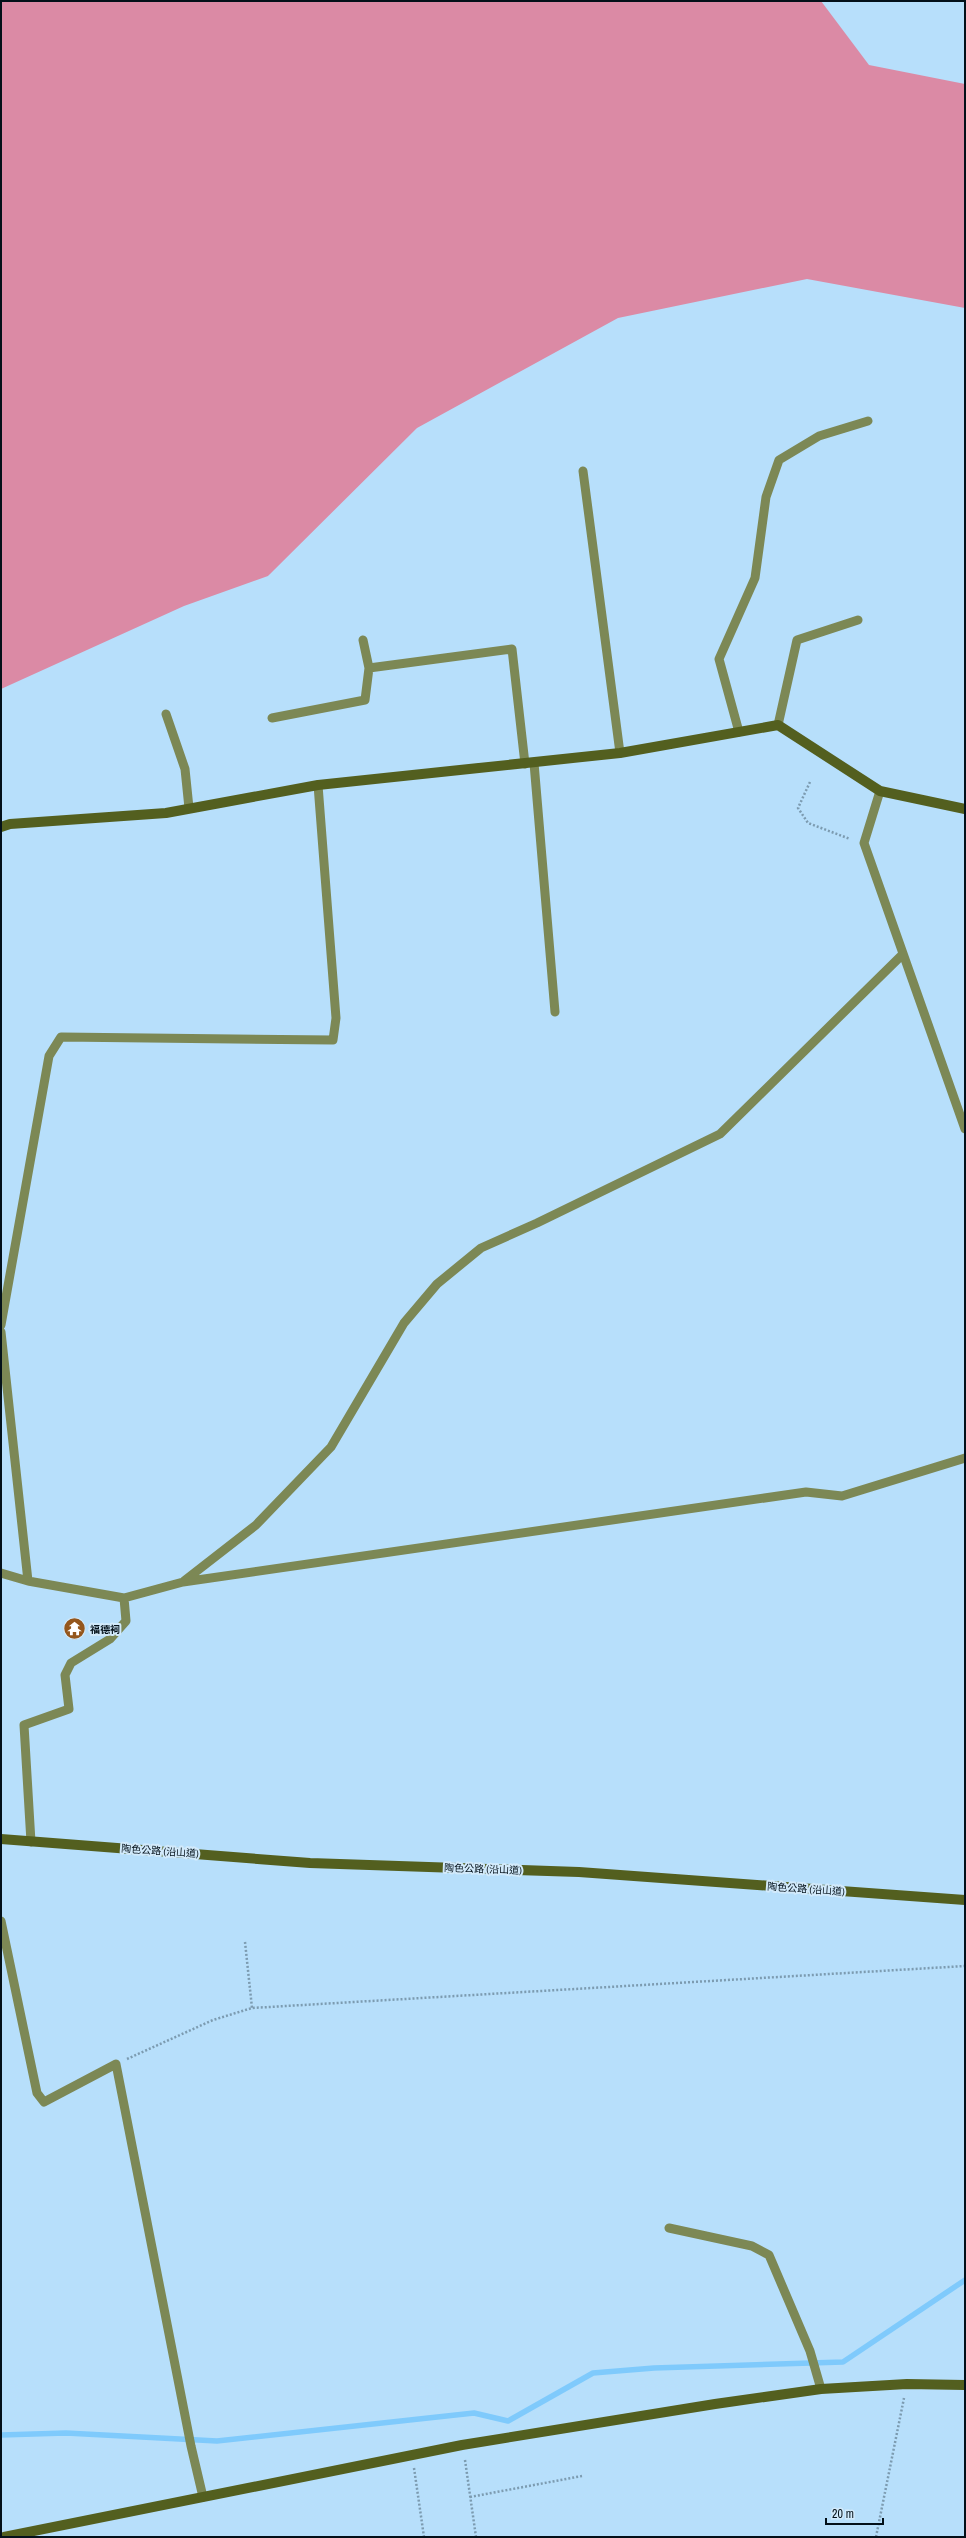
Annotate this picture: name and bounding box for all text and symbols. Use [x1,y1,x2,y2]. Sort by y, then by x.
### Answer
temple icon: 福德祠 [62,1616,88,1642]
place label: 福德祠 [90,1623,120,1636]
street label: 陶色公路 (沿山道) [121,1842,199,1860]
street label: 陶色公路 (沿山道) [444,1861,522,1877]
street label: 陶色公路 (沿山道) [767,1880,845,1898]
scale bar [826,2500,883,2526]
text: 20 m [832,2506,854,2522]

